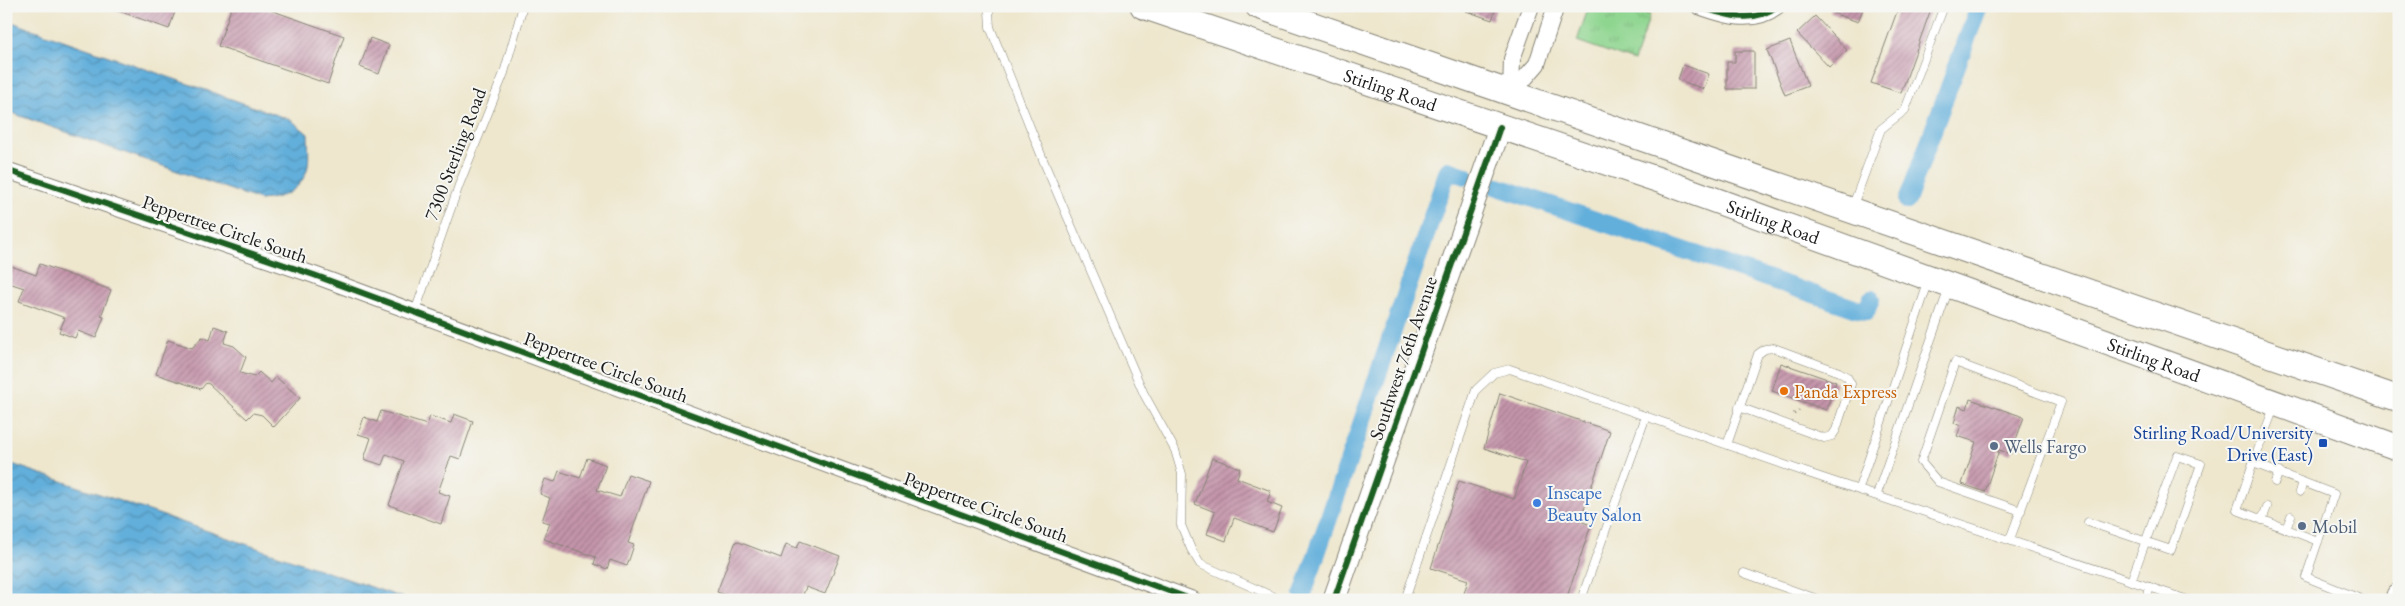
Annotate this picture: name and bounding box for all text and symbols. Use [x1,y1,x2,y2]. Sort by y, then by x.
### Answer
street label: Stirling Road [1340,62,1441,117]
street label: 7300 Sterling Road [418,84,492,224]
street label: Peppertree Circle South [139,189,311,269]
street label: Stirling Road [1723,193,1823,250]
street label: Southwest 76th Avenue [1363,273,1443,443]
street label: Peppertree Circle South [520,326,692,408]
street label: Stirling Road [2104,331,2204,388]
place label: Panda Express [1794,379,1897,404]
marker: Panda Express [1778,385,1790,397]
place label: Stirling Road/University Drive (East) [2133,420,2314,467]
place label: Wells Fargo [2004,434,2087,459]
marker: Stirling Road/University Drive (East) [2317,437,2329,449]
marker: Wells Fargo [1988,440,2000,452]
street label: Peppertree Circle South [900,466,1072,548]
place label: Inscape Beauty Salon [1547,480,1642,527]
marker: Inscape Beauty Salon [1531,497,1543,509]
place label: Mobil [2312,514,2358,539]
marker: Mobil [2296,520,2308,532]

